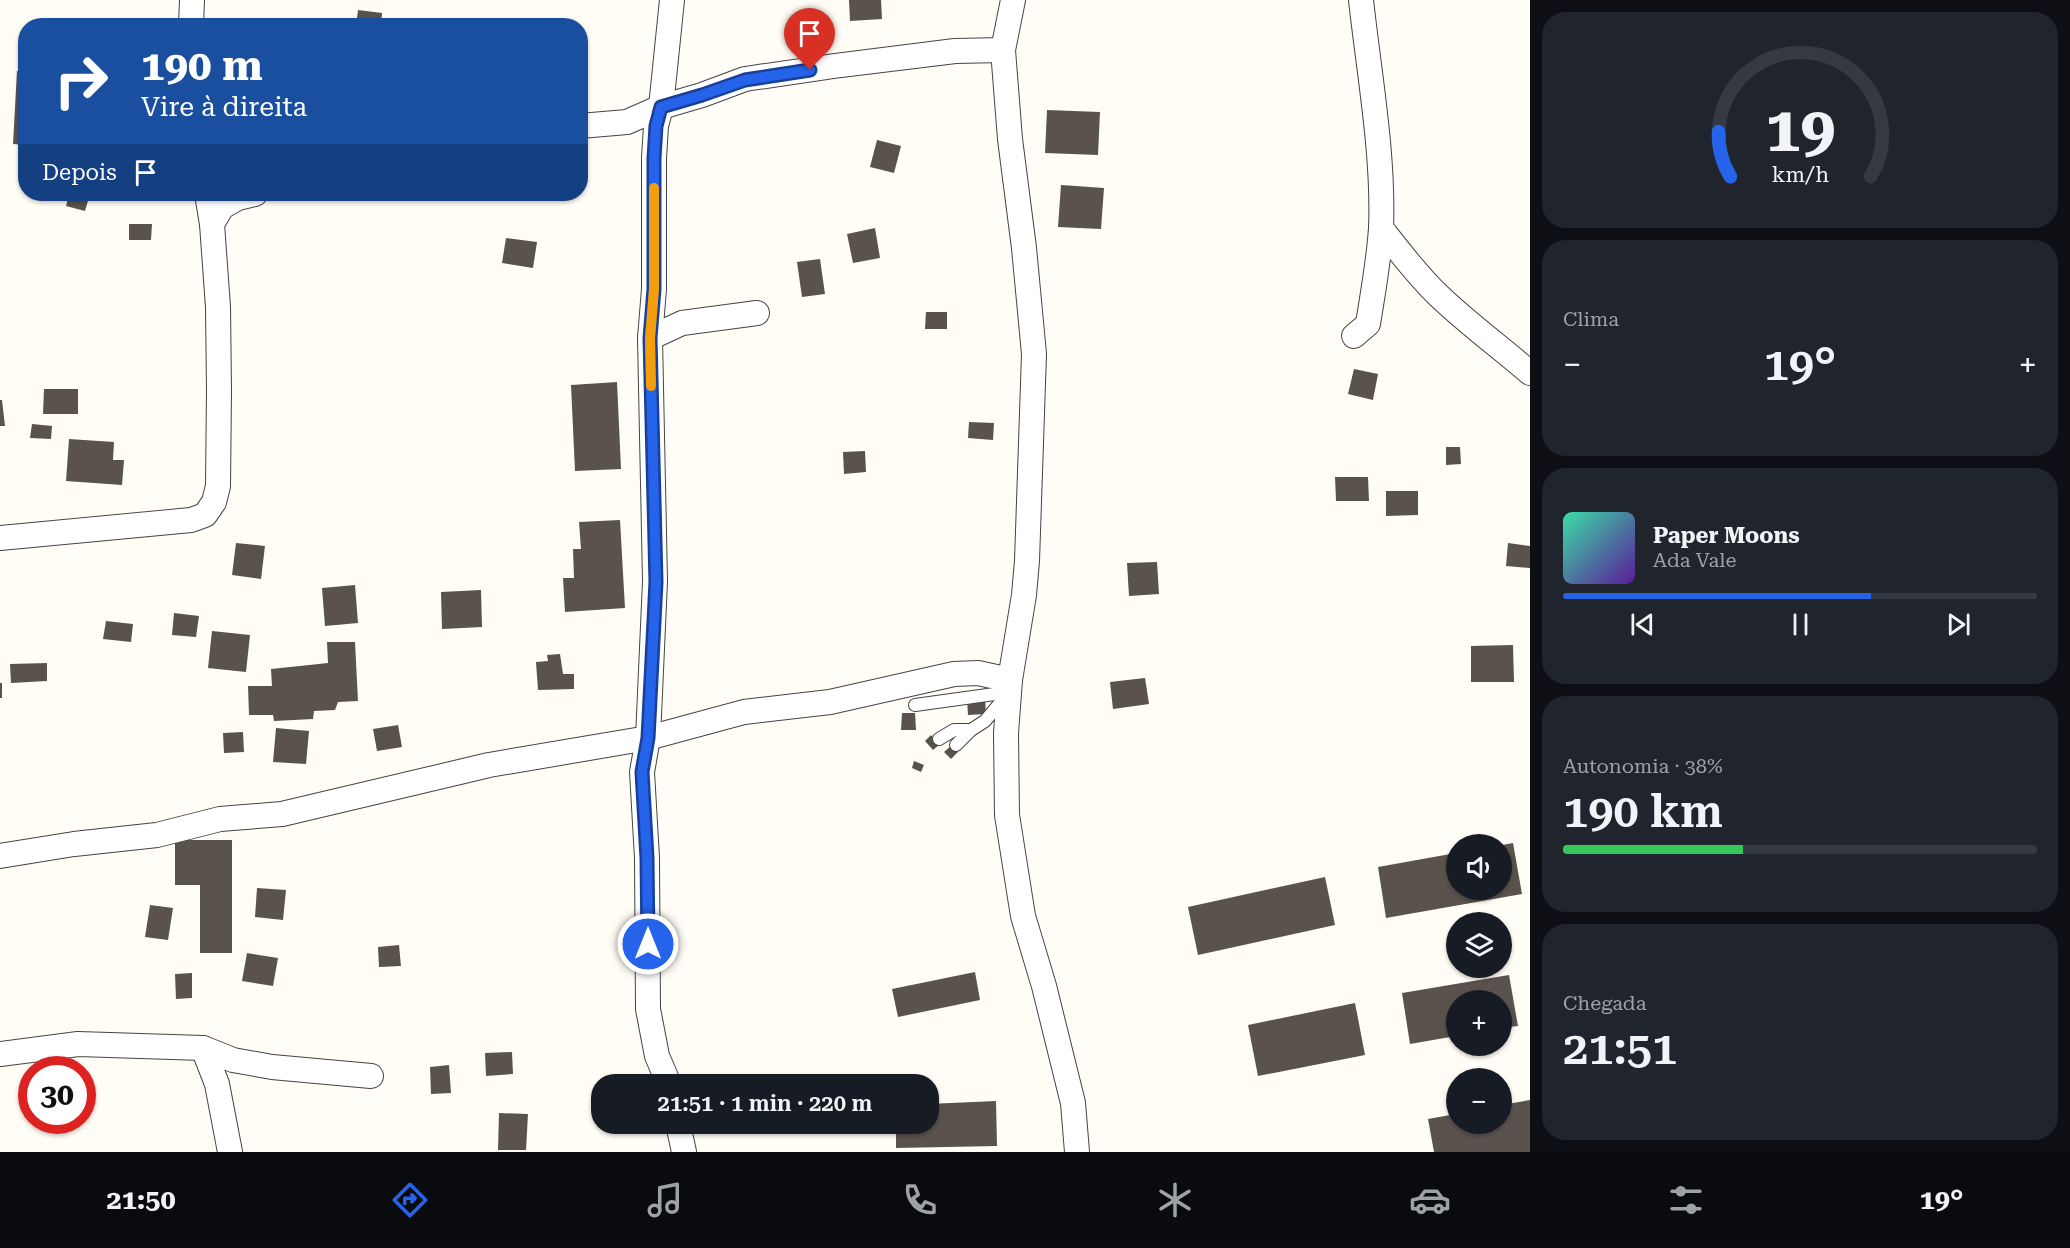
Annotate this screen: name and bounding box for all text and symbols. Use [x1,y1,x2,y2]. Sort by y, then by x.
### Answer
pin [784,8,835,70]
icon: arrive [793,17,826,50]
text: 190 m [141,41,263,90]
icon: right [42,42,120,120]
text: Vire à direita [141,91,307,123]
text: 19 [1765,93,1835,166]
icon: arrive [129,156,162,189]
text: Depois [42,160,117,185]
text: km/h [1771,162,1829,187]
text: Clima [1563,307,1619,331]
text: 19° [1764,338,1836,391]
text: − [1563,345,1581,384]
text: + [2019,345,2037,384]
text: Paper Moons [1653,523,1800,548]
text: Ada Vale [1653,548,1736,572]
icon: previous [1626,608,1659,641]
icon: pause [1784,608,1817,641]
icon: next [1942,608,1975,641]
text: Autonomia · 38% [1563,754,1723,778]
text: 190 km [1563,785,1723,838]
map controls [1446,834,1512,1134]
button: sound [1446,834,1512,900]
position arrow [616,912,680,976]
button: layers [1446,912,1512,978]
button: + [1446,990,1512,1056]
text: Chegada [1563,991,1647,1015]
text: 21:51 [1563,1022,1677,1075]
speed limit sign: 30 [18,1056,96,1134]
button: − [1446,1068,1512,1134]
text: 21:51 · 1 min · 220 m [658,1091,872,1116]
icon: directions [389,1179,431,1221]
icon: music [644,1179,686,1221]
icon: phone [899,1179,941,1221]
icon: climate [1154,1179,1196,1221]
icon: car [1409,1179,1451,1221]
icon: filters [1665,1179,1707,1221]
text: 21:50 [107,1184,176,1216]
text: 19° [1920,1184,1963,1216]

